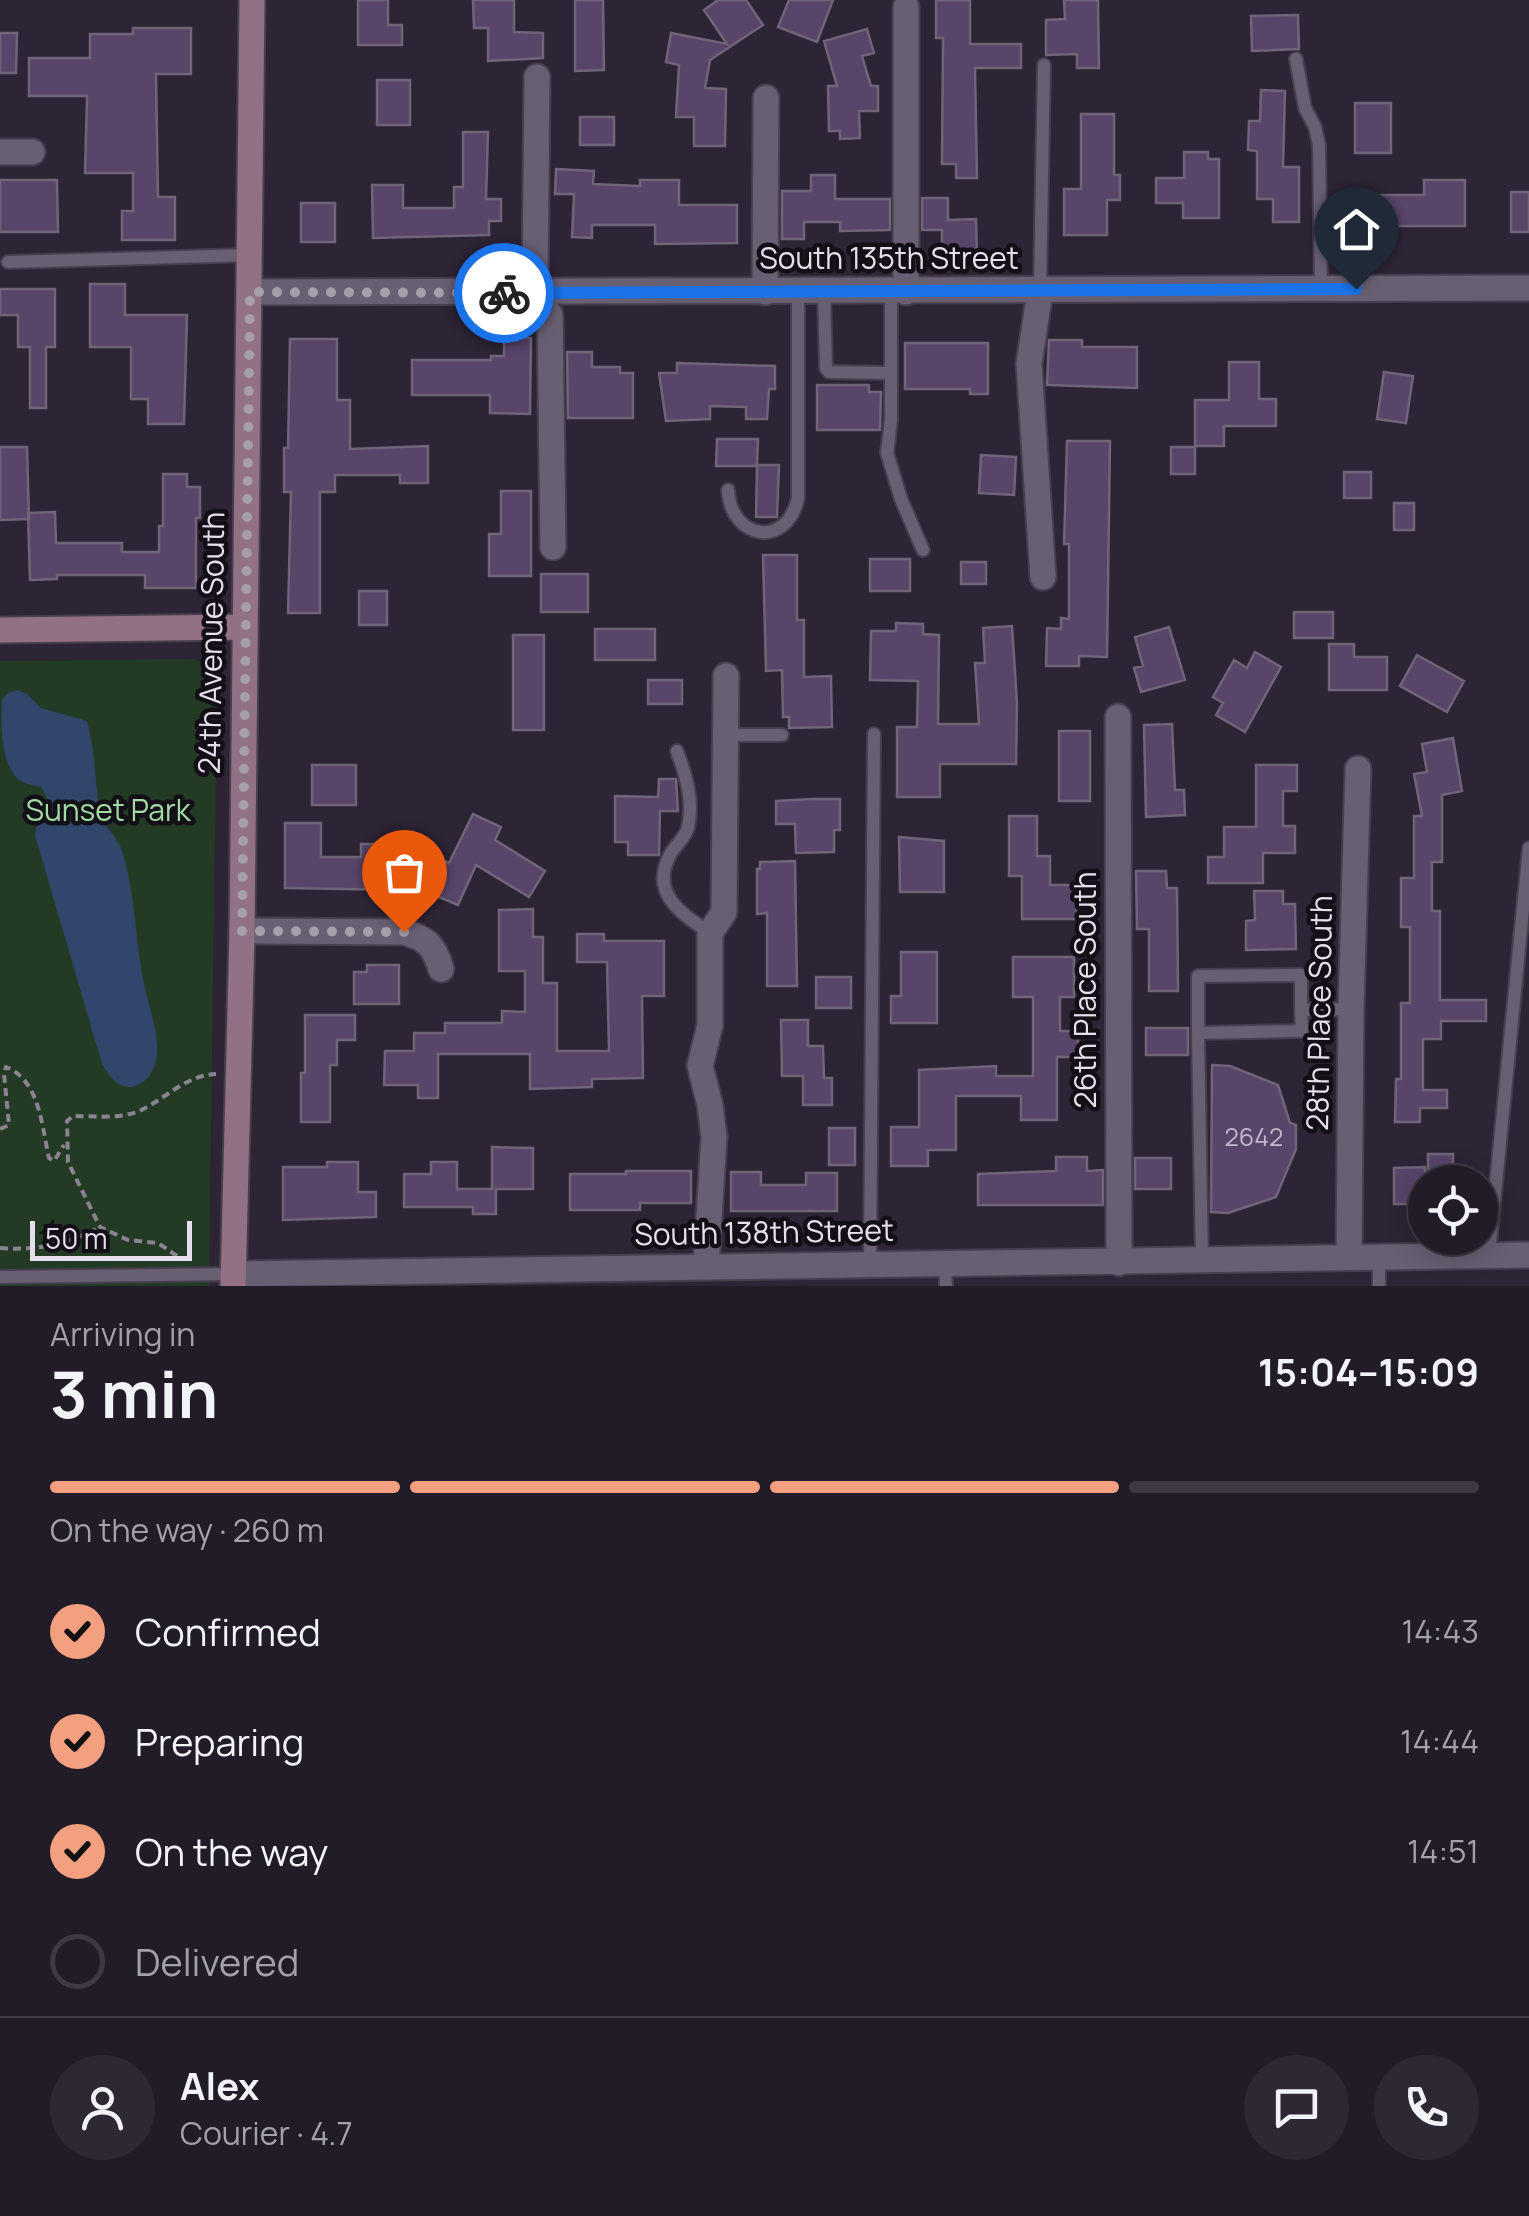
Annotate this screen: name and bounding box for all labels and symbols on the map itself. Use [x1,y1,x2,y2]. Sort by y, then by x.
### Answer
pin [1314,187,1399,290]
street label: South 135th Street [759,237,1019,278]
courier [454,243,554,343]
street label: 24th Avenue South [188,511,233,775]
park label: Sunset Park [25,789,192,830]
pin [362,830,447,933]
street label: 26th Place South [1064,872,1105,1108]
street label: 28th Place South [1296,895,1341,1131]
house number: 2642 [1225,1119,1283,1154]
street label: South 138th Street [634,1209,894,1254]
scale bar [30,1216,192,1260]

